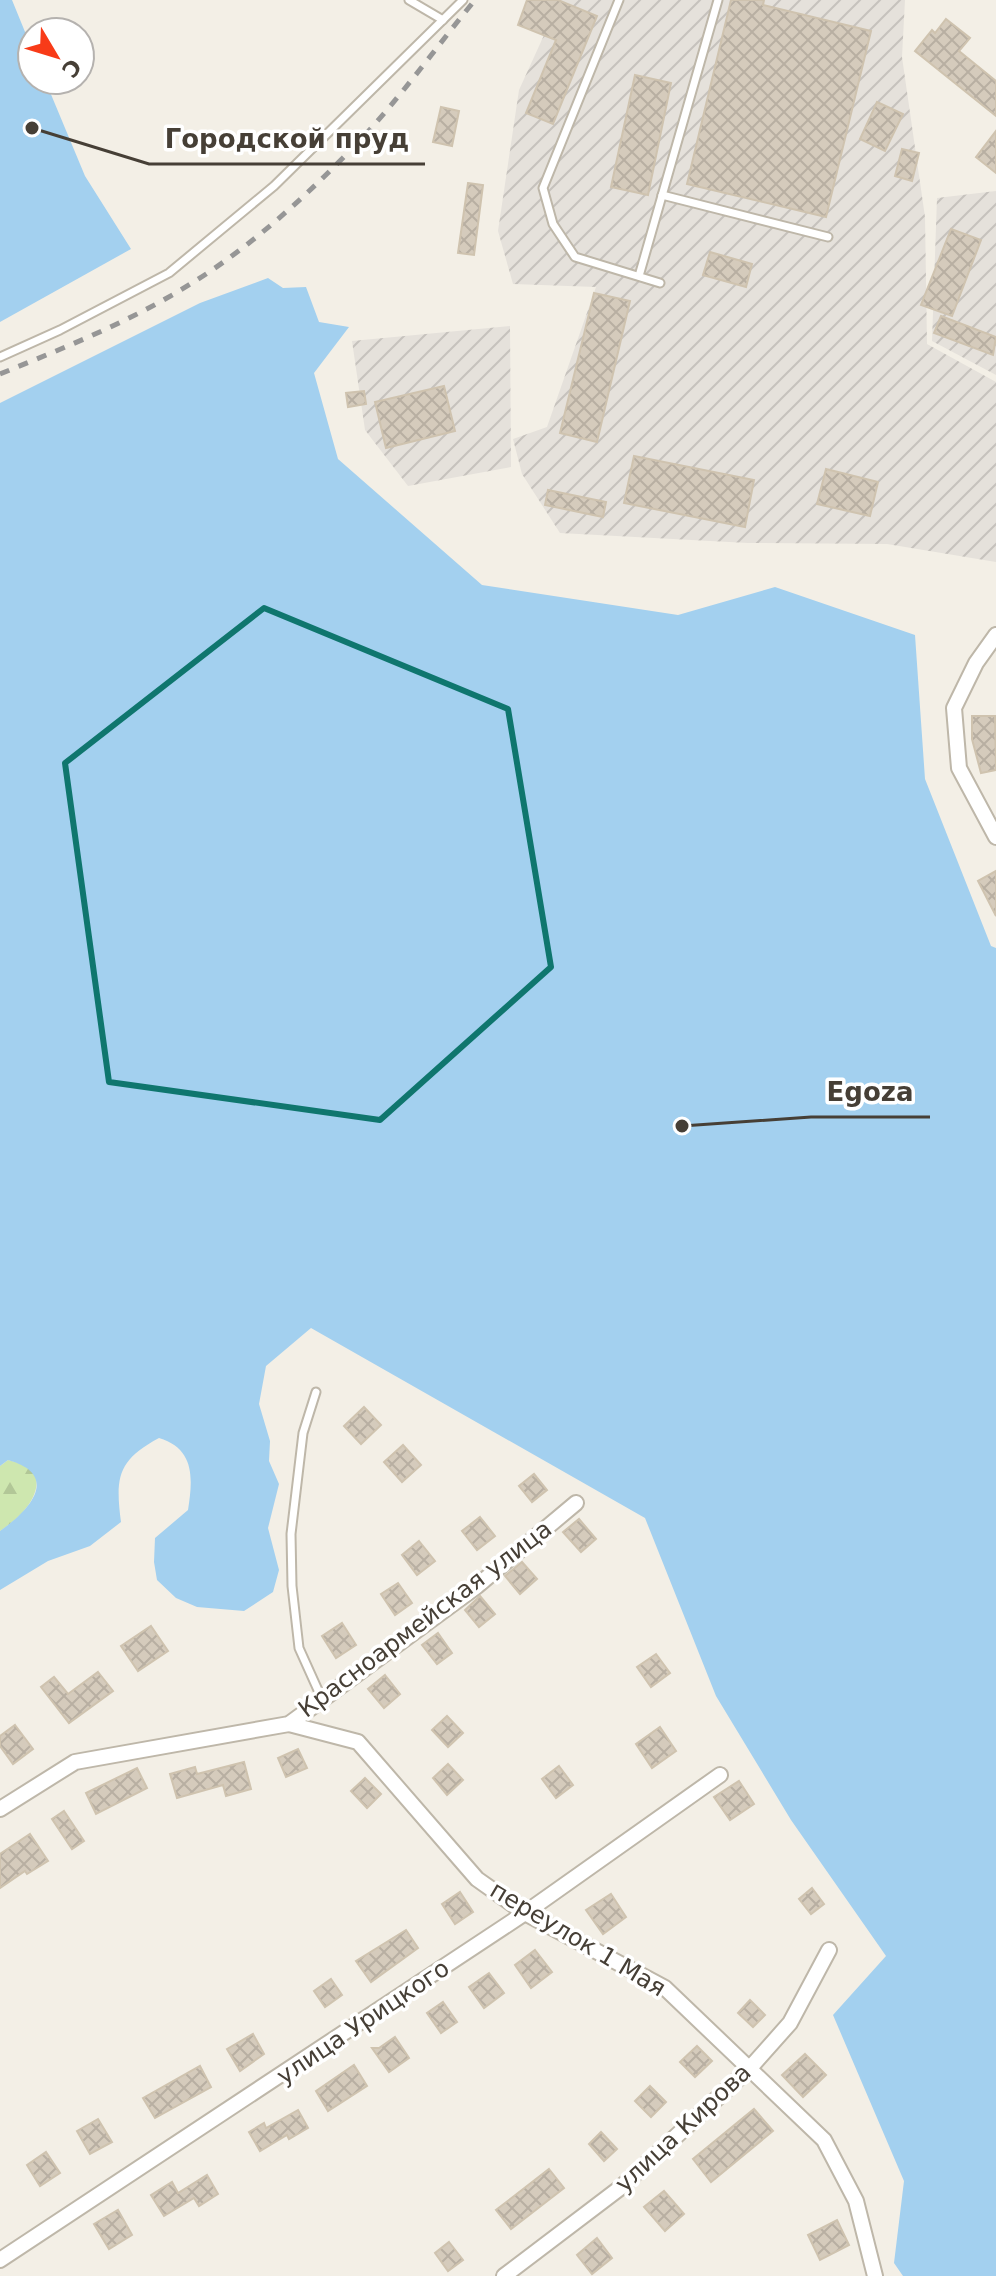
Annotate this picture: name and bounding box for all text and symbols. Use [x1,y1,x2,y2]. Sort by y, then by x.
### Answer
north arrow [16,16,96,96]
text: С [57,54,86,82]
callout: Городской пруд [149,114,425,164]
text: Городской пруд [165,124,409,154]
callout: Egoza [811,1067,930,1117]
text: Egoza [827,1077,913,1107]
street label: Красноармейская улица [293,1515,557,1723]
street label: переулок 1 Мая [485,1876,671,2002]
street label: улица Урицкого [271,1954,455,2090]
street label: улица Кирова [609,2058,757,2198]

